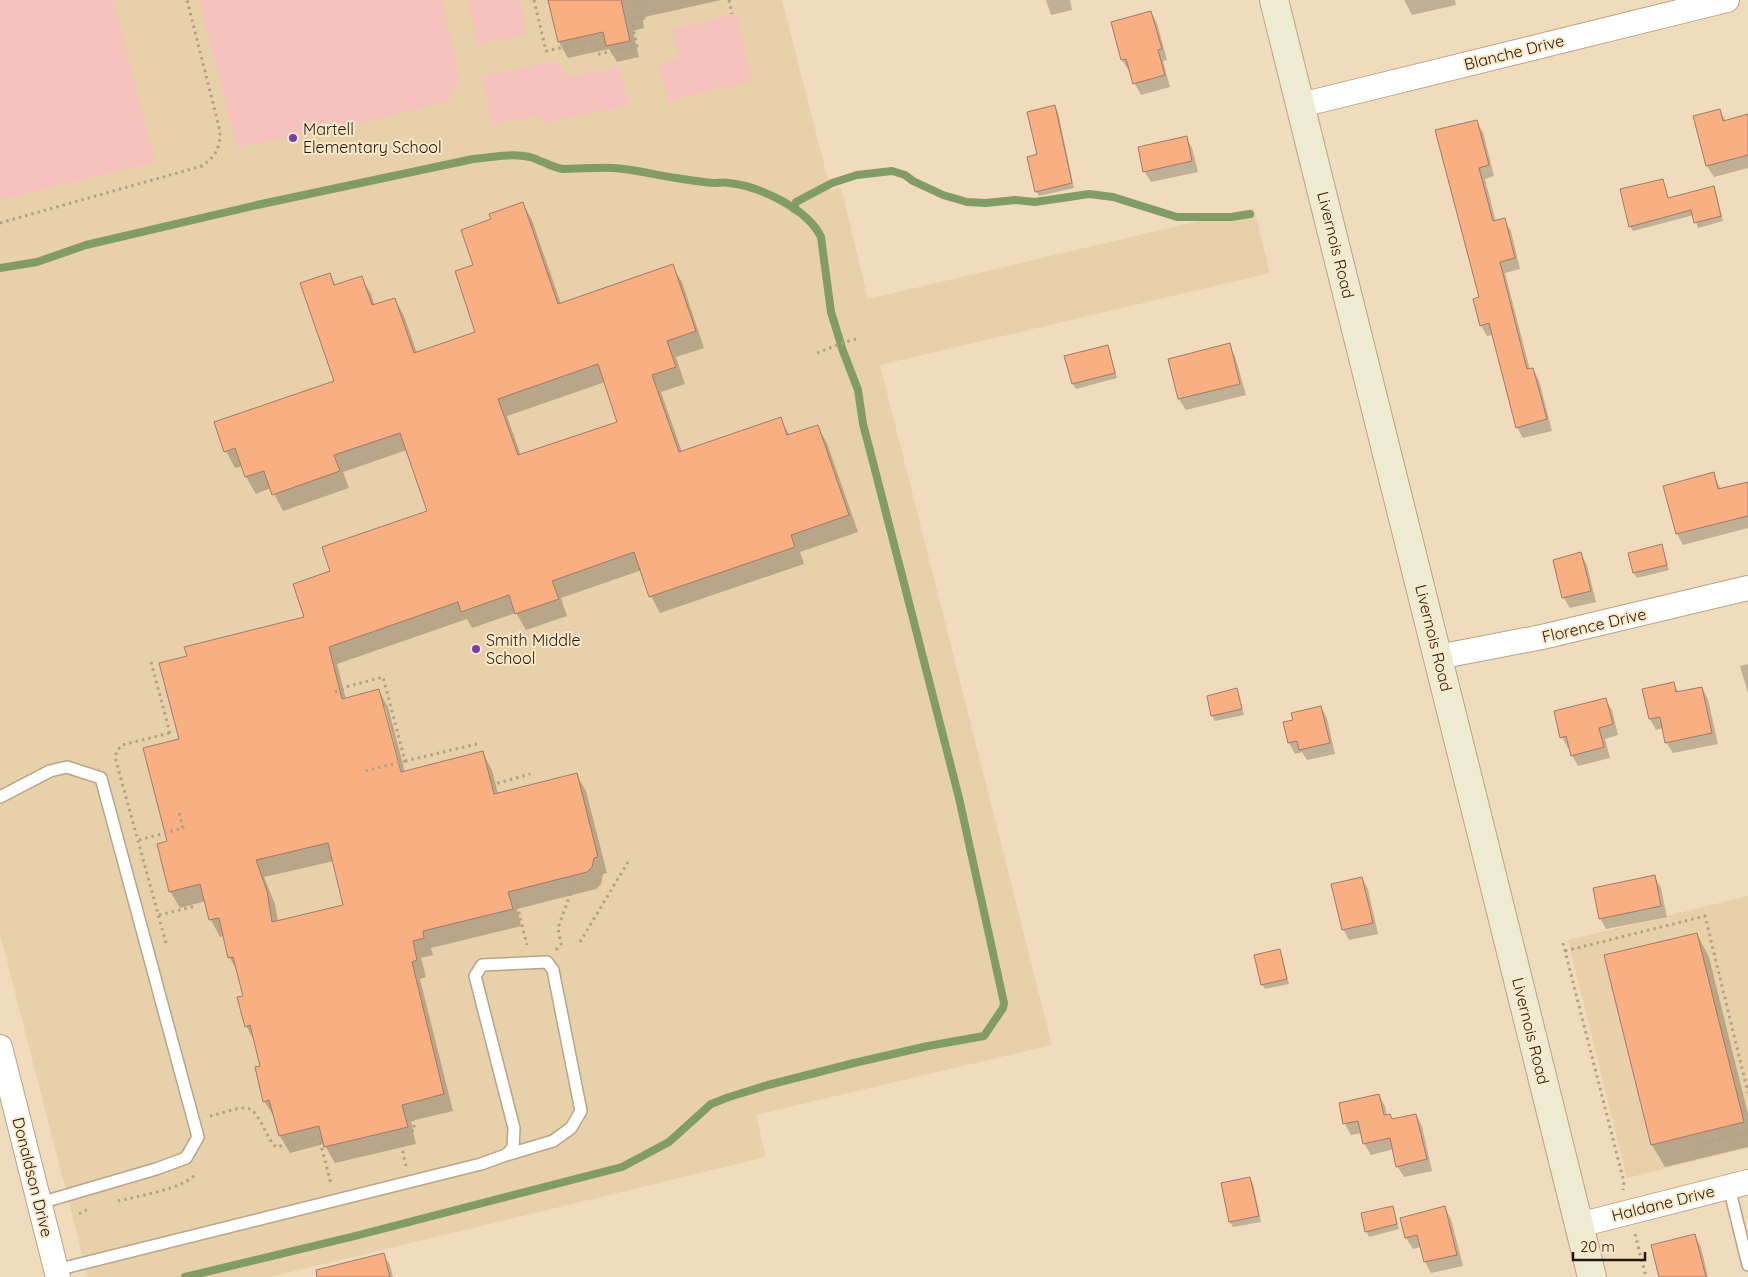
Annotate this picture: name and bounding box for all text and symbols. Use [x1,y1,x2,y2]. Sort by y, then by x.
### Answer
street label: Blanche Drive [1462,30,1566,74]
place label: Martell Elementary School [303,119,442,157]
marker: Martell Elementary School [287,132,299,144]
street label: Livernois Road [1313,189,1359,301]
street label: Livernois Road [1411,582,1457,694]
street label: Florence Drive [1540,603,1648,647]
place label: Smith Middle School [486,630,581,668]
marker: Smith Middle School [470,643,482,655]
street label: Livernois Road [1508,975,1554,1087]
street label: Donaldson Drive [8,1115,58,1239]
street label: Haldane Drive [1609,1181,1717,1225]
scale bar [1573,1230,1646,1262]
text: 20 m [1580,1237,1615,1256]

